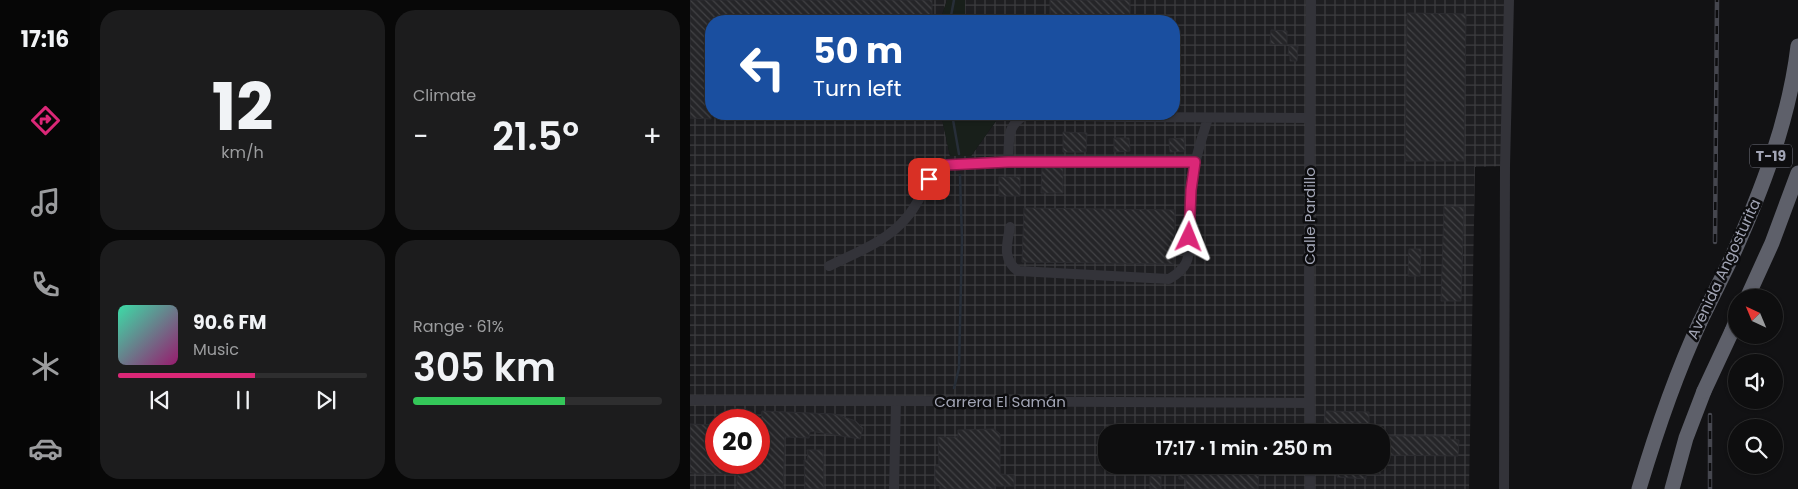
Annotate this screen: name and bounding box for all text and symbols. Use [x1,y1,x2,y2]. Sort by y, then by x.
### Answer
text: 17:16 [21,24,69,55]
text: 50 m [813,26,903,75]
icon: left [730,35,795,100]
text: 12 [212,62,273,153]
text: Turn left [813,73,901,104]
text: Climate [413,84,476,107]
icon: directions [28,103,63,138]
text: 21.5° [492,110,579,163]
text: − [413,117,428,156]
text: + [643,117,662,156]
text: km/h [221,141,264,164]
road number: T-19 [1750,144,1792,168]
pin [908,158,950,200]
icon: arrive [915,165,943,193]
street label: Calle Pardillo [1299,167,1320,265]
icon: music [28,185,63,220]
street label: Avenida Angosturita [1682,195,1765,342]
position arrow [1162,210,1214,262]
icon: phone [28,267,63,302]
north arrow [1728,289,1782,344]
map controls [1728,289,1783,474]
text: 90.6 FM [193,309,266,336]
text: Range · 61% [413,315,504,338]
text: Music [193,338,239,361]
text: 305 km [413,341,556,394]
icon: climate [28,349,63,384]
button: sound [1728,354,1783,409]
icon: previous [146,386,174,414]
icon: pause [229,386,257,414]
icon: next [312,386,340,414]
street label: Carrera El Samán [934,391,1066,412]
speed limit sign: 20 [705,409,770,474]
button: search [1728,419,1783,474]
icon: car [28,431,63,466]
text: 17:17 · 1 min · 250 m [1156,435,1332,462]

